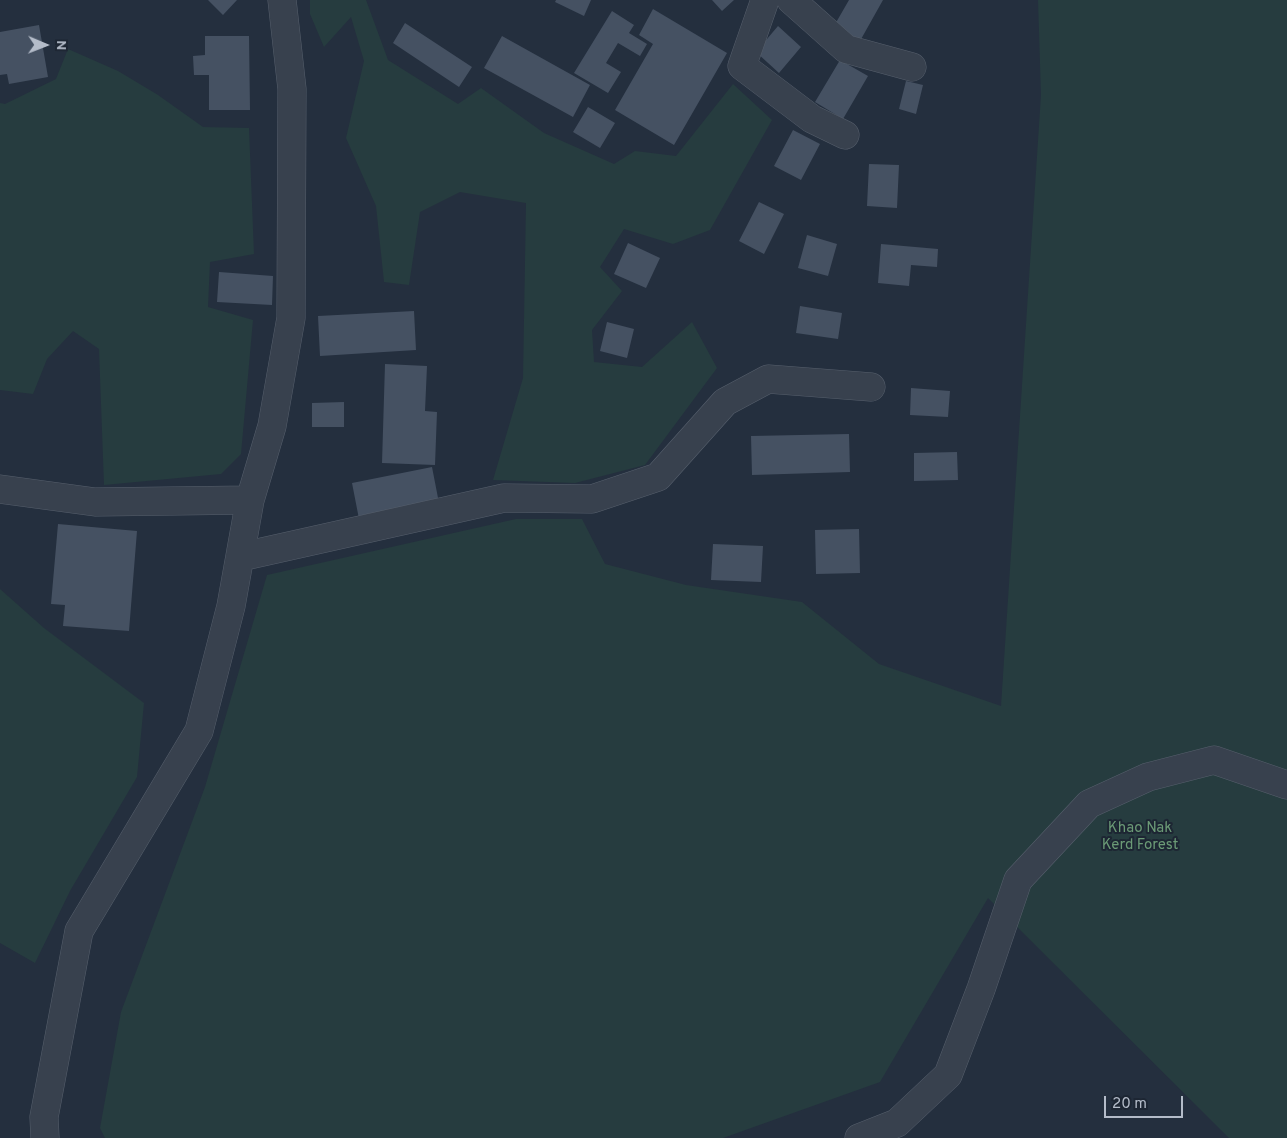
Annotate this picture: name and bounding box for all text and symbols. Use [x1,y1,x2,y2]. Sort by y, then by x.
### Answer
north arrow [20,20,70,70]
text: N [52,40,69,50]
park label: Khao Nak Kerd Forest [1102,820,1178,855]
scale bar [1107,1086,1186,1118]
text: 20 m [1112,1095,1147,1114]

